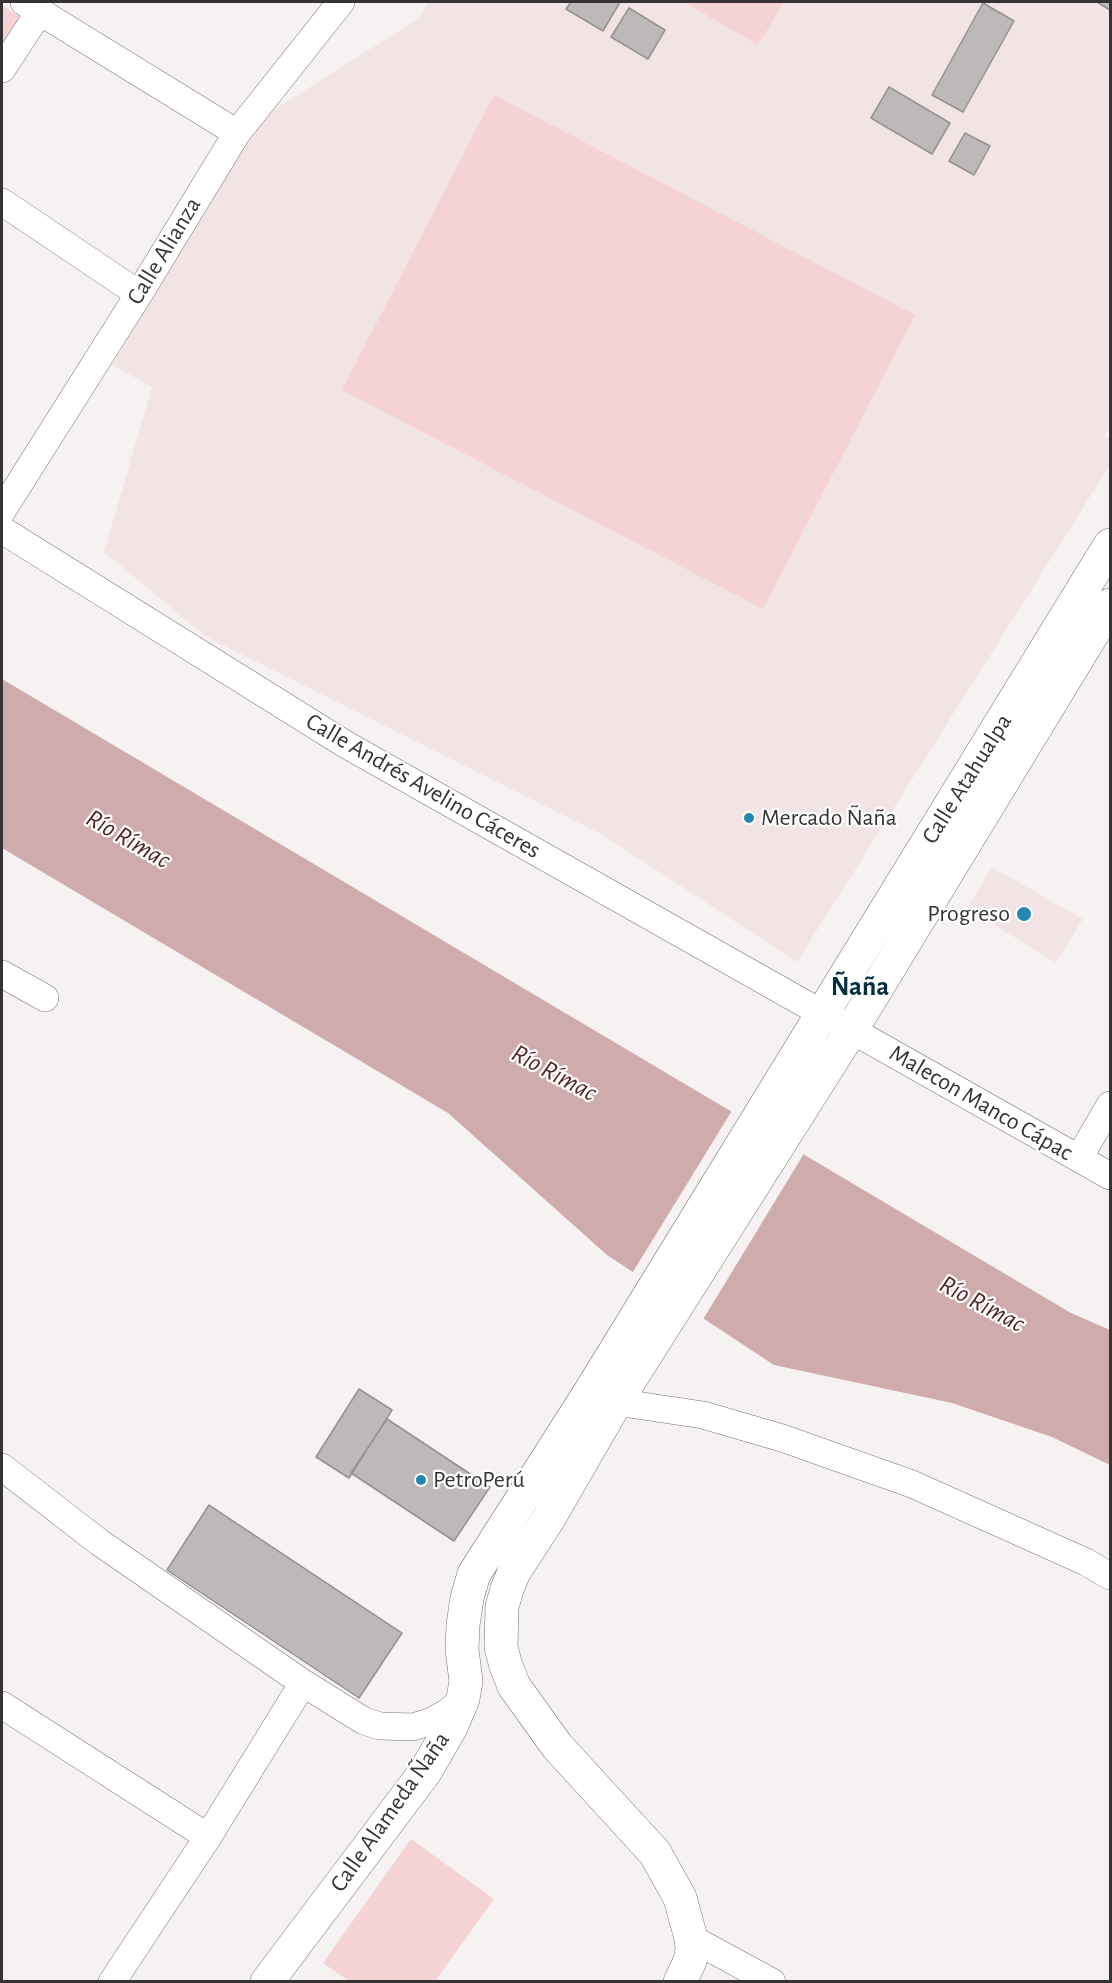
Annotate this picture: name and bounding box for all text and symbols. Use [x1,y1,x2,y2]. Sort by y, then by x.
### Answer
street label: Calle Alianza [121,192,207,310]
street label: Calle Andrés Avelino Cáceres [301,707,545,865]
street label: Calle Atahualpa [916,709,1018,849]
water label: Río Rímac [80,802,176,876]
place label: Mercado Ñaña [761,804,897,832]
marker: Mercado Ñaña [742,811,756,825]
place label: Progreso [927,900,1010,928]
marker: Progreso [1015,905,1033,923]
district label: Ñaña [831,971,889,1003]
water label: Río Rímac [506,1038,602,1108]
street label: Malecon Manco Cápac [884,1039,1078,1167]
water label: Río Rímac [934,1269,1030,1339]
place label: PetroPerú [433,1466,525,1494]
marker: PetroPerú [414,1473,428,1487]
street label: Calle Alameda Ñaña [324,1726,456,1898]

